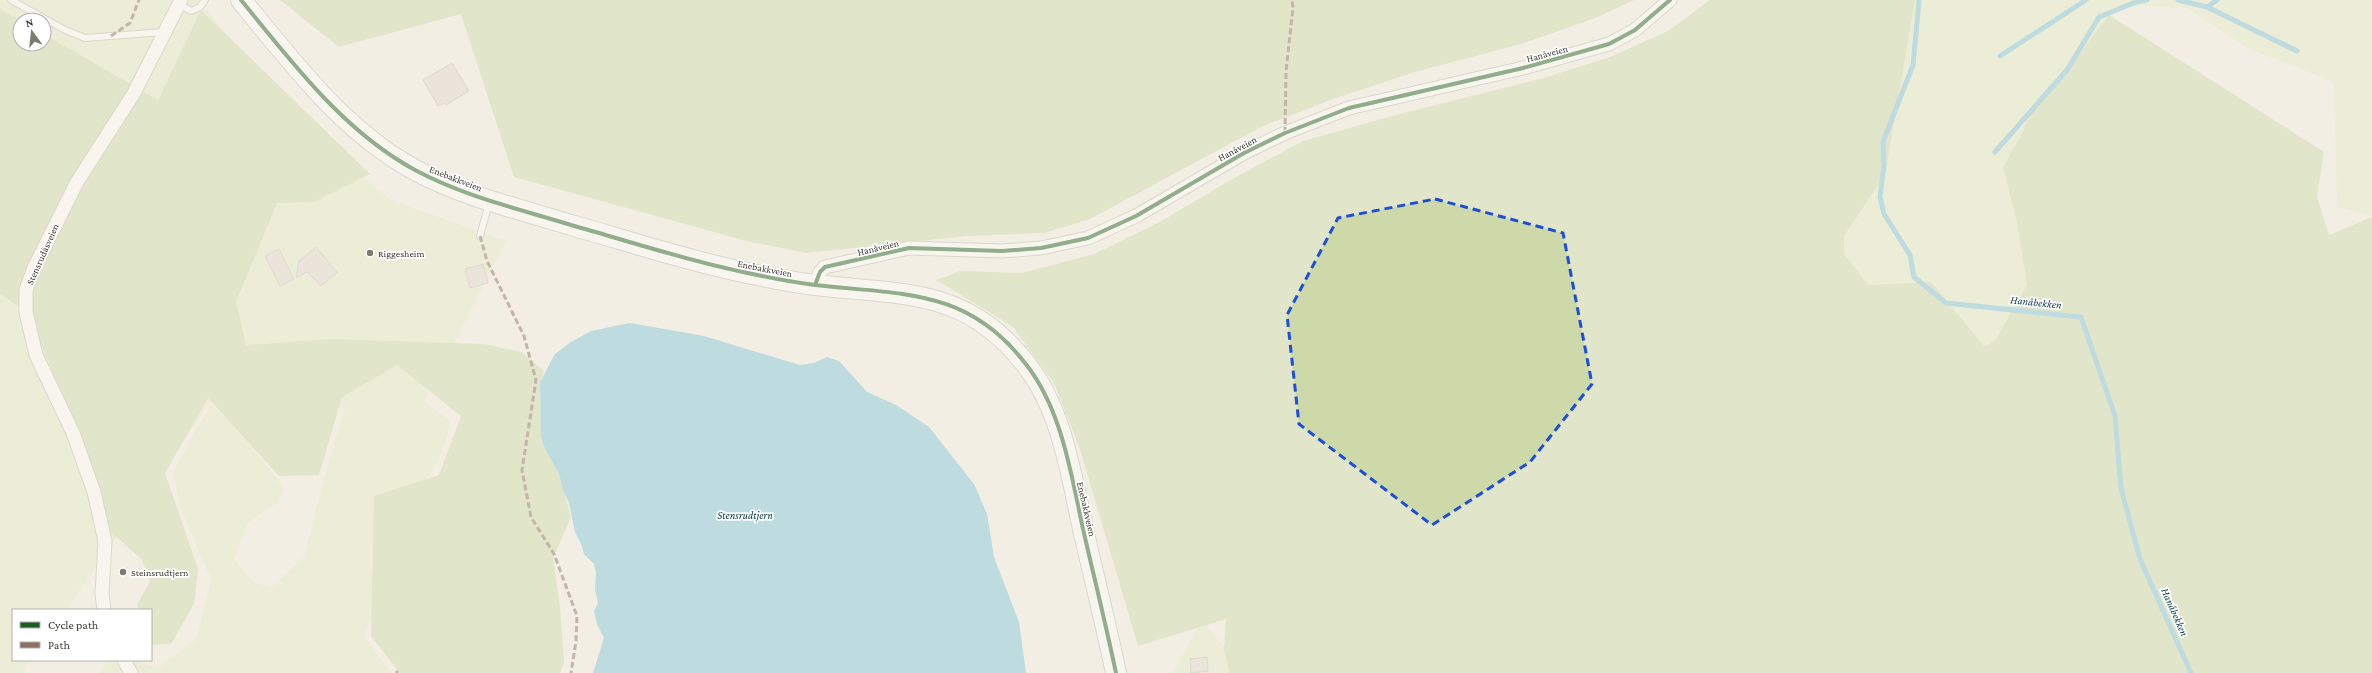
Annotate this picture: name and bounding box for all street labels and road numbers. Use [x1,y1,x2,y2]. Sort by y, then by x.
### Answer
street label: Hanåveien [1525,43,1570,64]
street label: Hanåveien [1216,133,1259,163]
street label: Enebakkveien [428,163,484,194]
street label: Stensrudåsveien [24,221,61,286]
street label: Hanåveien [856,237,901,258]
street label: Enebakkveien [737,258,794,279]
street label: Enebakkveien [1075,481,1098,538]

